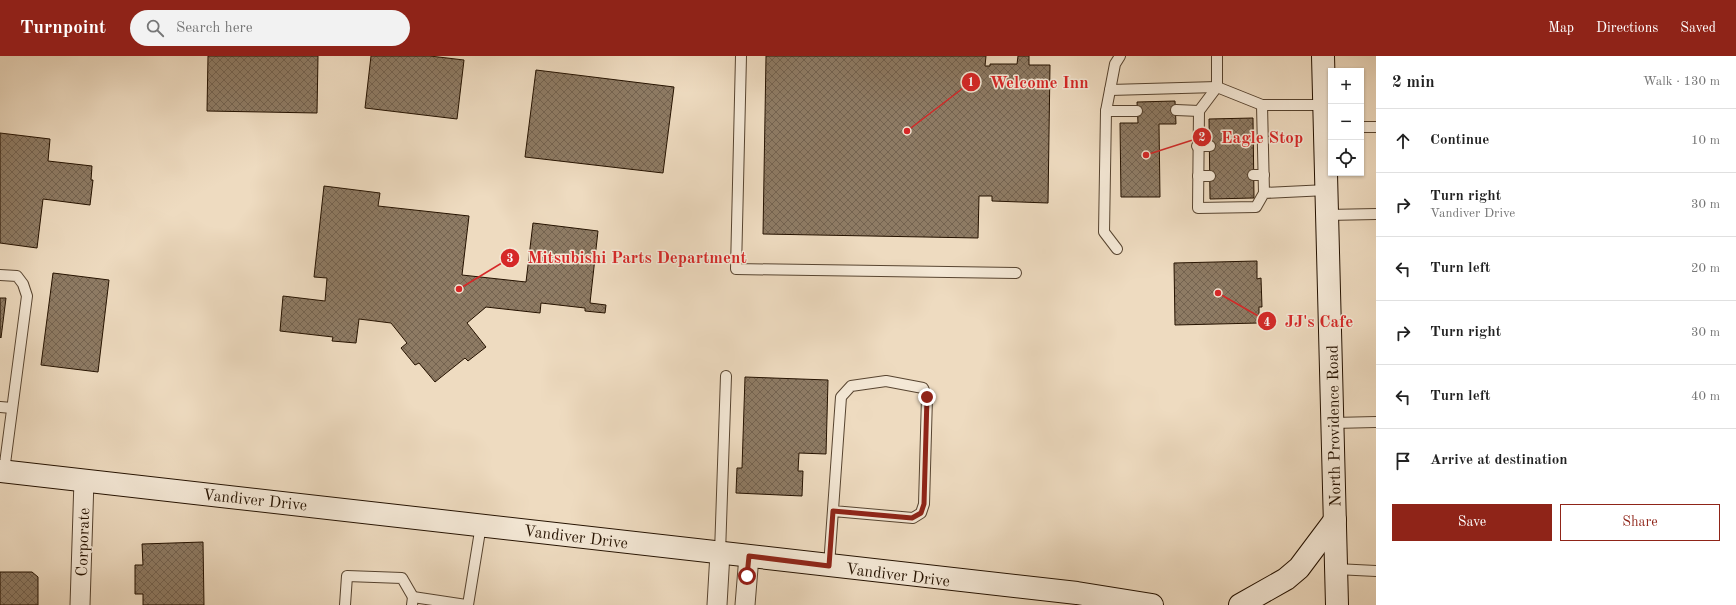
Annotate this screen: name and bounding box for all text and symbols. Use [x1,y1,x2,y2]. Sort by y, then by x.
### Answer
search box [130,10,410,46]
icon: search [144,17,166,39]
text: Turnpoint [20,19,106,38]
text: Search here [176,21,253,36]
text: Map [1548,21,1574,35]
text: Directions [1596,21,1658,35]
text: Saved [1680,21,1716,35]
callout: Welcome Inn [961,67,1097,96]
map controls [1328,68,1364,176]
button: + [1328,68,1364,104]
text: 2 min [1392,74,1435,91]
text: Welcome Inn [989,75,1089,92]
text: Walk · 130 m [1643,75,1720,88]
text: 1 [968,77,974,89]
button: − [1328,104,1364,140]
callout: Eagle Stop [1192,123,1311,152]
text: Eagle Stop [1221,130,1303,147]
icon: ahead [1392,130,1414,152]
text: 2 [1199,132,1206,144]
text: Continue [1430,133,1489,148]
text: 10 m [1691,134,1720,147]
button: locate [1328,140,1364,176]
text: Turn right [1430,189,1501,204]
icon: right [1392,194,1414,216]
text: 30 m [1691,198,1720,211]
text: Vandiver Drive [1430,207,1515,220]
callout: Mitsubishi Parts Department [500,243,755,272]
text: Mitsubishi Parts Department [527,250,747,267]
text: 3 [507,253,514,265]
icon: left [1392,258,1414,280]
text: Turn left [1430,261,1490,276]
text: 20 m [1691,262,1720,275]
callout: JJ's Cafe [1257,307,1361,336]
text: JJ's Cafe [1285,314,1353,331]
text: 4 [1264,317,1271,329]
icon: right [1392,322,1414,344]
text: Turn right [1430,325,1501,340]
text: 30 m [1691,326,1720,339]
street label: North Providence Road [1326,345,1344,507]
icon: left [1392,386,1414,408]
route end [918,388,936,406]
text: Turn left [1430,389,1490,404]
text: 40 m [1691,390,1720,403]
icon: arrive [1392,450,1414,472]
text: Arrive at destination [1430,453,1568,468]
street label: Vandiver Drive [202,488,308,514]
button: Save [1392,504,1552,541]
button: Share [1560,504,1720,541]
street label: Corporate [75,507,93,577]
street label: Vandiver Drive [523,524,629,552]
street label: Vandiver Drive [845,562,951,590]
route start [738,567,756,585]

